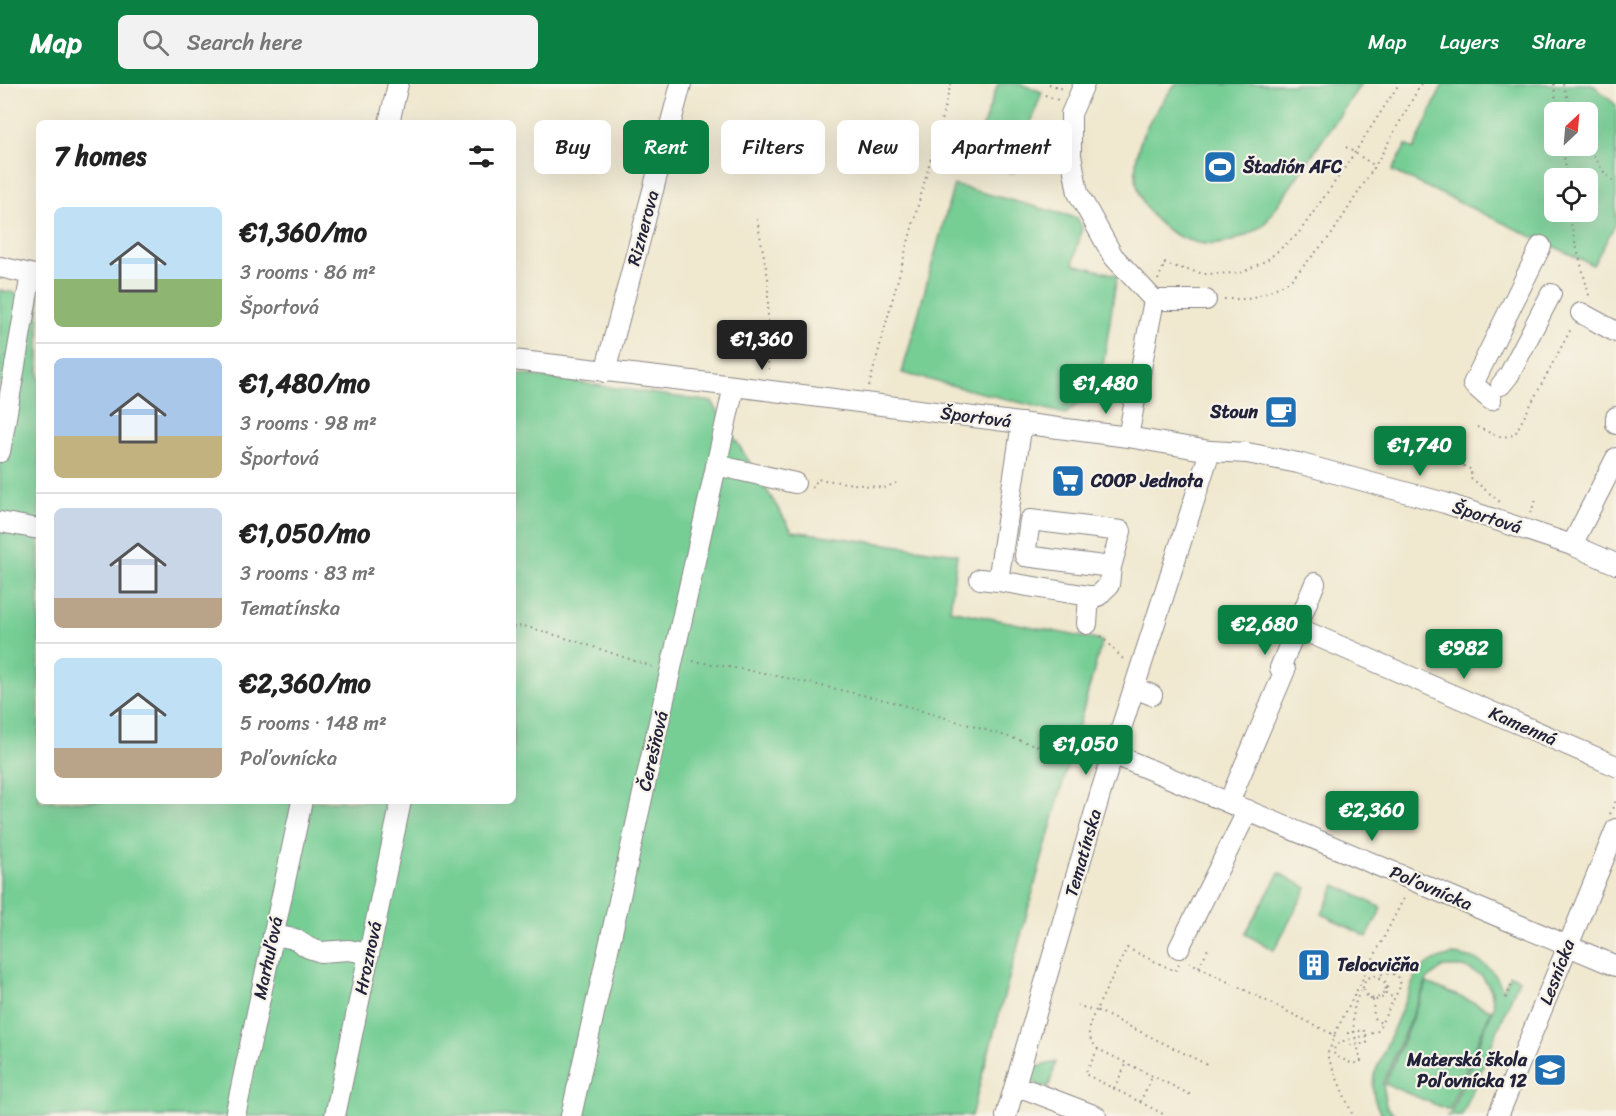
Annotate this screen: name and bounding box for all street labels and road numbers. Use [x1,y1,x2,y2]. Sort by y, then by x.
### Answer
street label: Riznerova [618,187,668,269]
street label: Športová [939,397,1013,437]
street label: Športová [1448,491,1526,543]
street label: Kamenná [1484,697,1562,755]
street label: Čerešňová [628,708,678,794]
street label: Tematínska [1055,805,1111,901]
street label: Poľovnícka [1385,856,1477,920]
street label: Marhuľová [244,914,292,1002]
street label: Hroznová [345,918,391,998]
street label: Lesnícka [1530,934,1584,1010]

